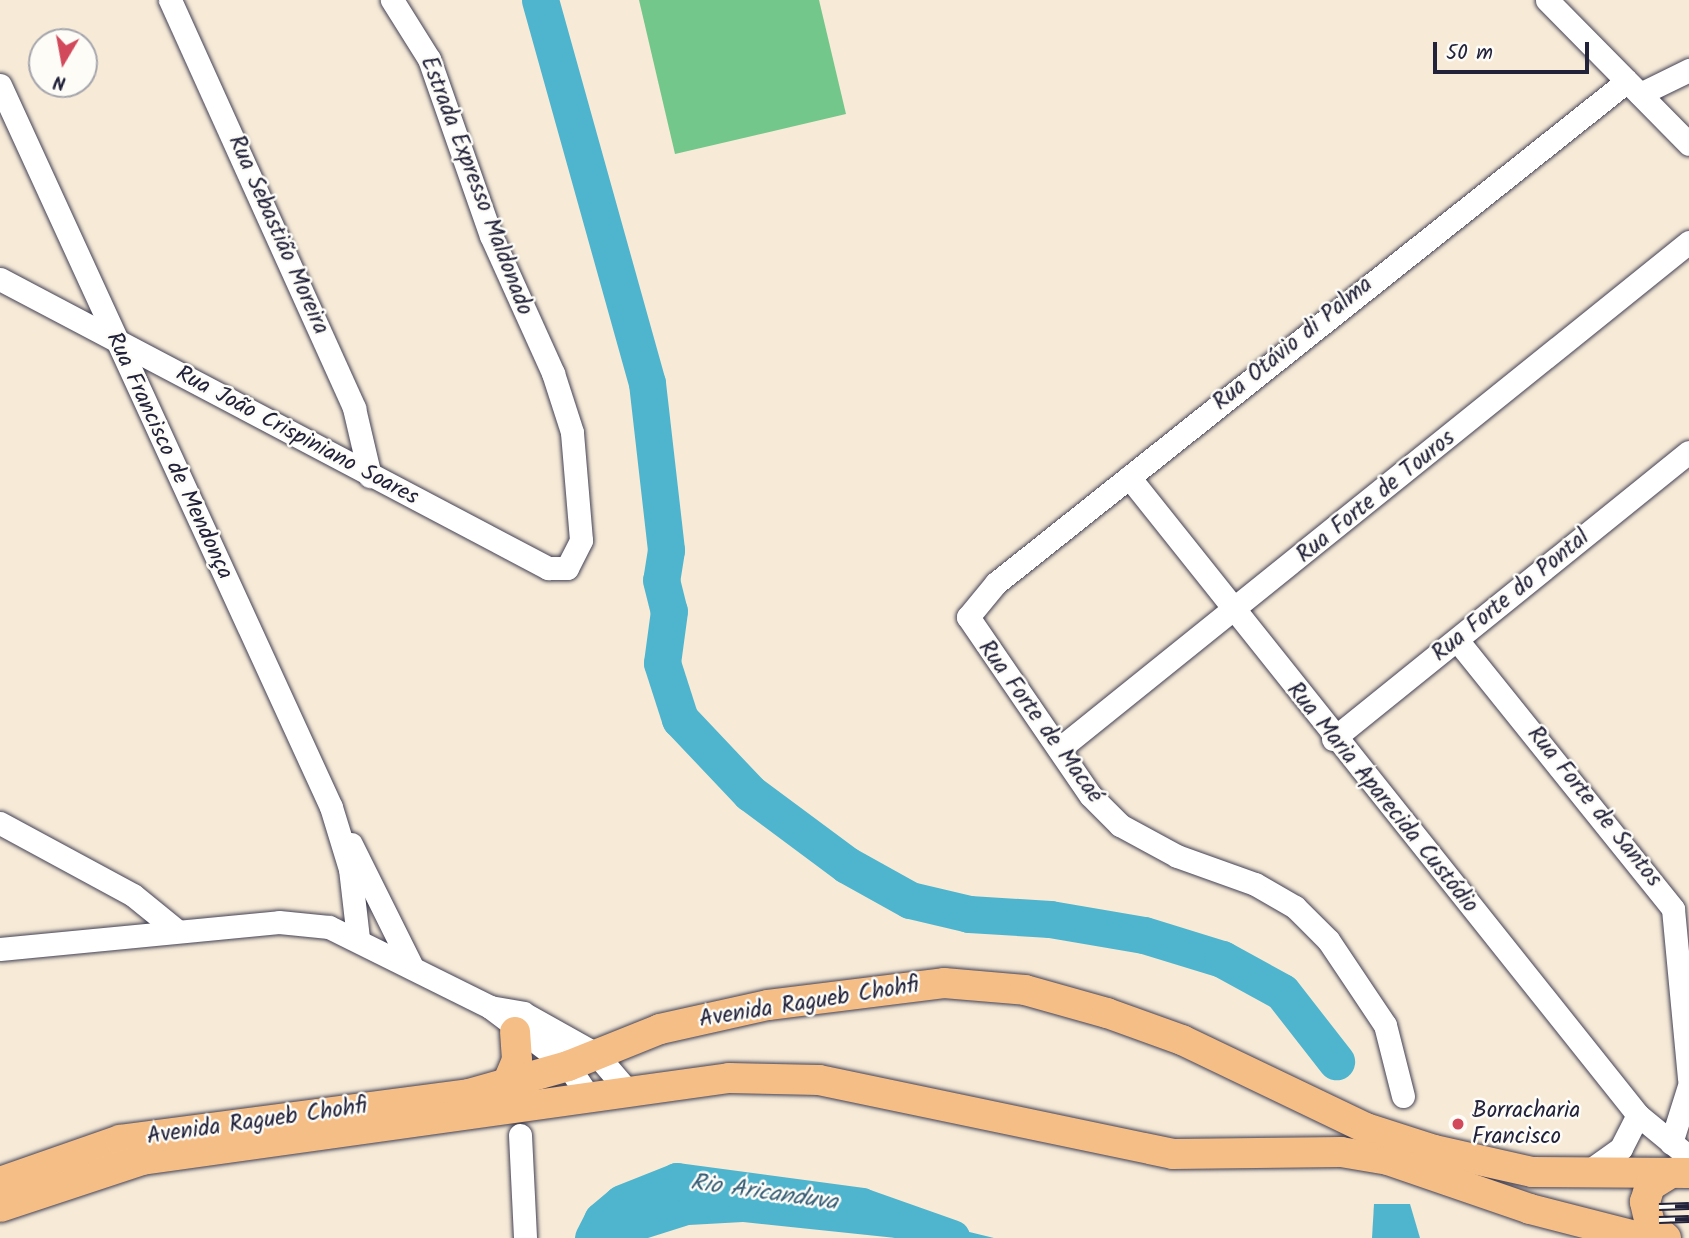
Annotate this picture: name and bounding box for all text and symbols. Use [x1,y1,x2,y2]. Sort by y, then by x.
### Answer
north arrow [28,28,98,98]
scale bar [1437,28,1593,72]
text: 50 m [1446,37,1493,70]
street label: Estrada Expresso Maldonado [414,53,538,319]
text: N [51,66,68,98]
street label: Rua Sebastião Moreira [222,131,334,339]
street label: Rua Otávio di Palma [1208,271,1378,417]
street label: Rua Francisco de Mendonça [100,328,238,584]
street label: Rua João Crispiniano Soares [171,360,423,512]
street label: Rua Forte de Touros [1291,425,1461,569]
street label: Rua Forte do Pontal [1427,524,1595,668]
street label: Rua Forte de Macaé [972,635,1108,809]
street label: Rua Maria Aparecida Custódio [1280,677,1484,919]
street label: Rua Forte de Santos [1521,721,1667,893]
street label: Avenida Ragueb Chohfi [697,972,921,1034]
street label: Avenida Ragueb Chohfi [145,1093,369,1151]
place label: Borracharia Francisco [1472,1097,1580,1151]
marker: Borracharia Francisco [1450,1116,1466,1132]
water label: Rio Aricanduva [689,1168,839,1218]

